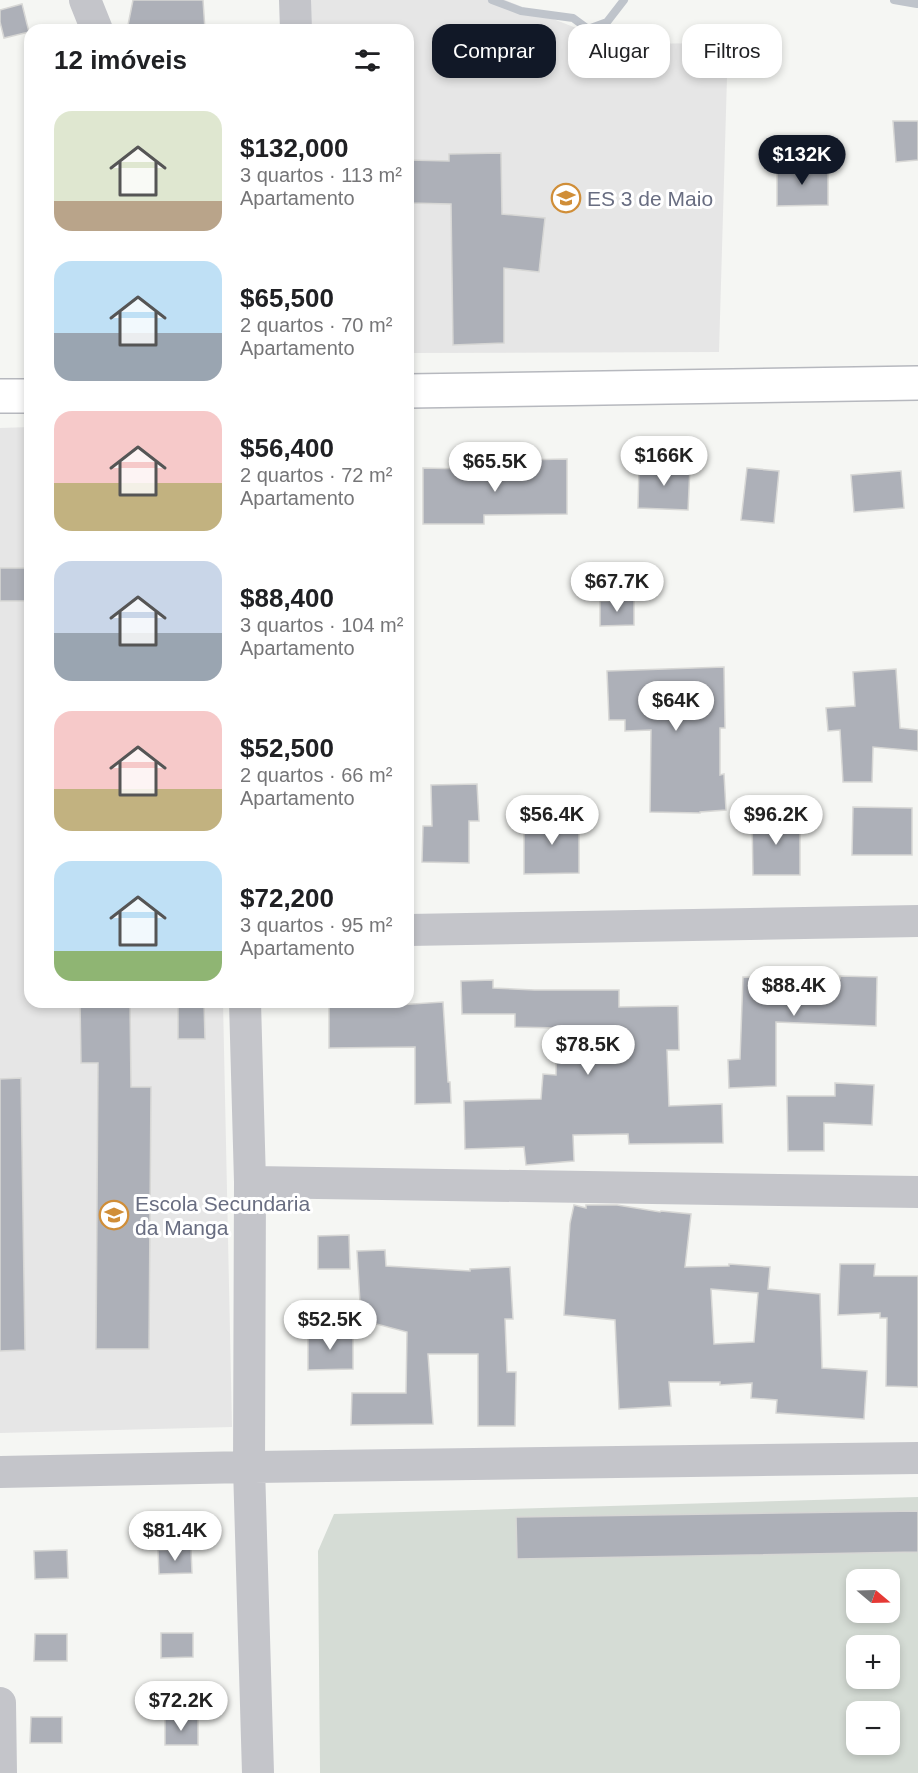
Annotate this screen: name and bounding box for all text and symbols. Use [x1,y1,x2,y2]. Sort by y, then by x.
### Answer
chip: Comprar [432,24,556,78]
chip: Alugar [568,24,670,78]
chip: Filtros [682,24,782,78]
icon: filters [351,44,384,77]
text: 12 imóveis [54,45,187,75]
text: $132,000 [240,133,348,163]
icon: home [102,135,174,207]
pin: $132K [760,135,844,186]
text: $132K [773,143,831,165]
text: 3 quartos · 113 m² [240,164,402,186]
school or university icon: ES 3 de Maio [550,182,582,214]
text: Apartamento [240,187,355,209]
place label: ES 3 de Maio [587,187,713,210]
text: $65,500 [240,283,334,313]
icon: home [102,285,174,357]
text: 2 quartos · 70 m² [240,314,392,336]
text: Apartamento [240,337,355,359]
text: $56,400 [240,433,334,463]
icon: home [102,435,174,507]
pin: $166K [622,436,706,487]
pin: $65.5K [446,442,544,493]
text: $166K [635,444,693,466]
text: $65.5K [463,450,527,472]
text: 2 quartos · 72 m² [240,464,392,486]
text: Apartamento [240,487,355,509]
pin: $67.7K [568,562,666,613]
text: $67.7K [585,570,649,592]
text: $88,400 [240,583,334,613]
icon: home [102,585,174,657]
text: 3 quartos · 104 m² [240,614,403,636]
text: Apartamento [240,637,355,659]
pin: $64K [640,681,712,732]
text: $64K [652,689,700,711]
text: $52,500 [240,733,334,763]
icon: home [102,735,174,807]
text: 2 quartos · 66 m² [240,764,392,786]
text: Apartamento [240,787,355,809]
pin: $56.4K [503,795,601,846]
pin: $96.2K [727,795,825,846]
text: $56.4K [520,803,584,825]
text: $96.2K [744,803,808,825]
text: $72,200 [240,883,334,913]
icon: home [102,885,174,957]
text: 3 quartos · 95 m² [240,914,392,936]
text: Apartamento [240,937,355,959]
pin: $88.4K [745,966,843,1017]
text: $88.4K [762,974,826,996]
pin: $78.5K [539,1025,637,1076]
text: $78.5K [556,1033,620,1055]
place label: Escola Secundaria da Manga [135,1192,310,1239]
school or university icon: Escola Secundaria da Manga [98,1199,130,1231]
pin: $52.5K [281,1300,379,1351]
text: $52.5K [298,1308,362,1330]
pin: $81.4K [126,1511,224,1562]
text: $81.4K [143,1519,207,1541]
north arrow [846,1569,900,1623]
map controls [846,1569,900,1755]
button: + [846,1635,900,1689]
pin: $72.2K [132,1681,230,1732]
text: $72.2K [149,1689,213,1711]
button: − [846,1701,900,1755]

